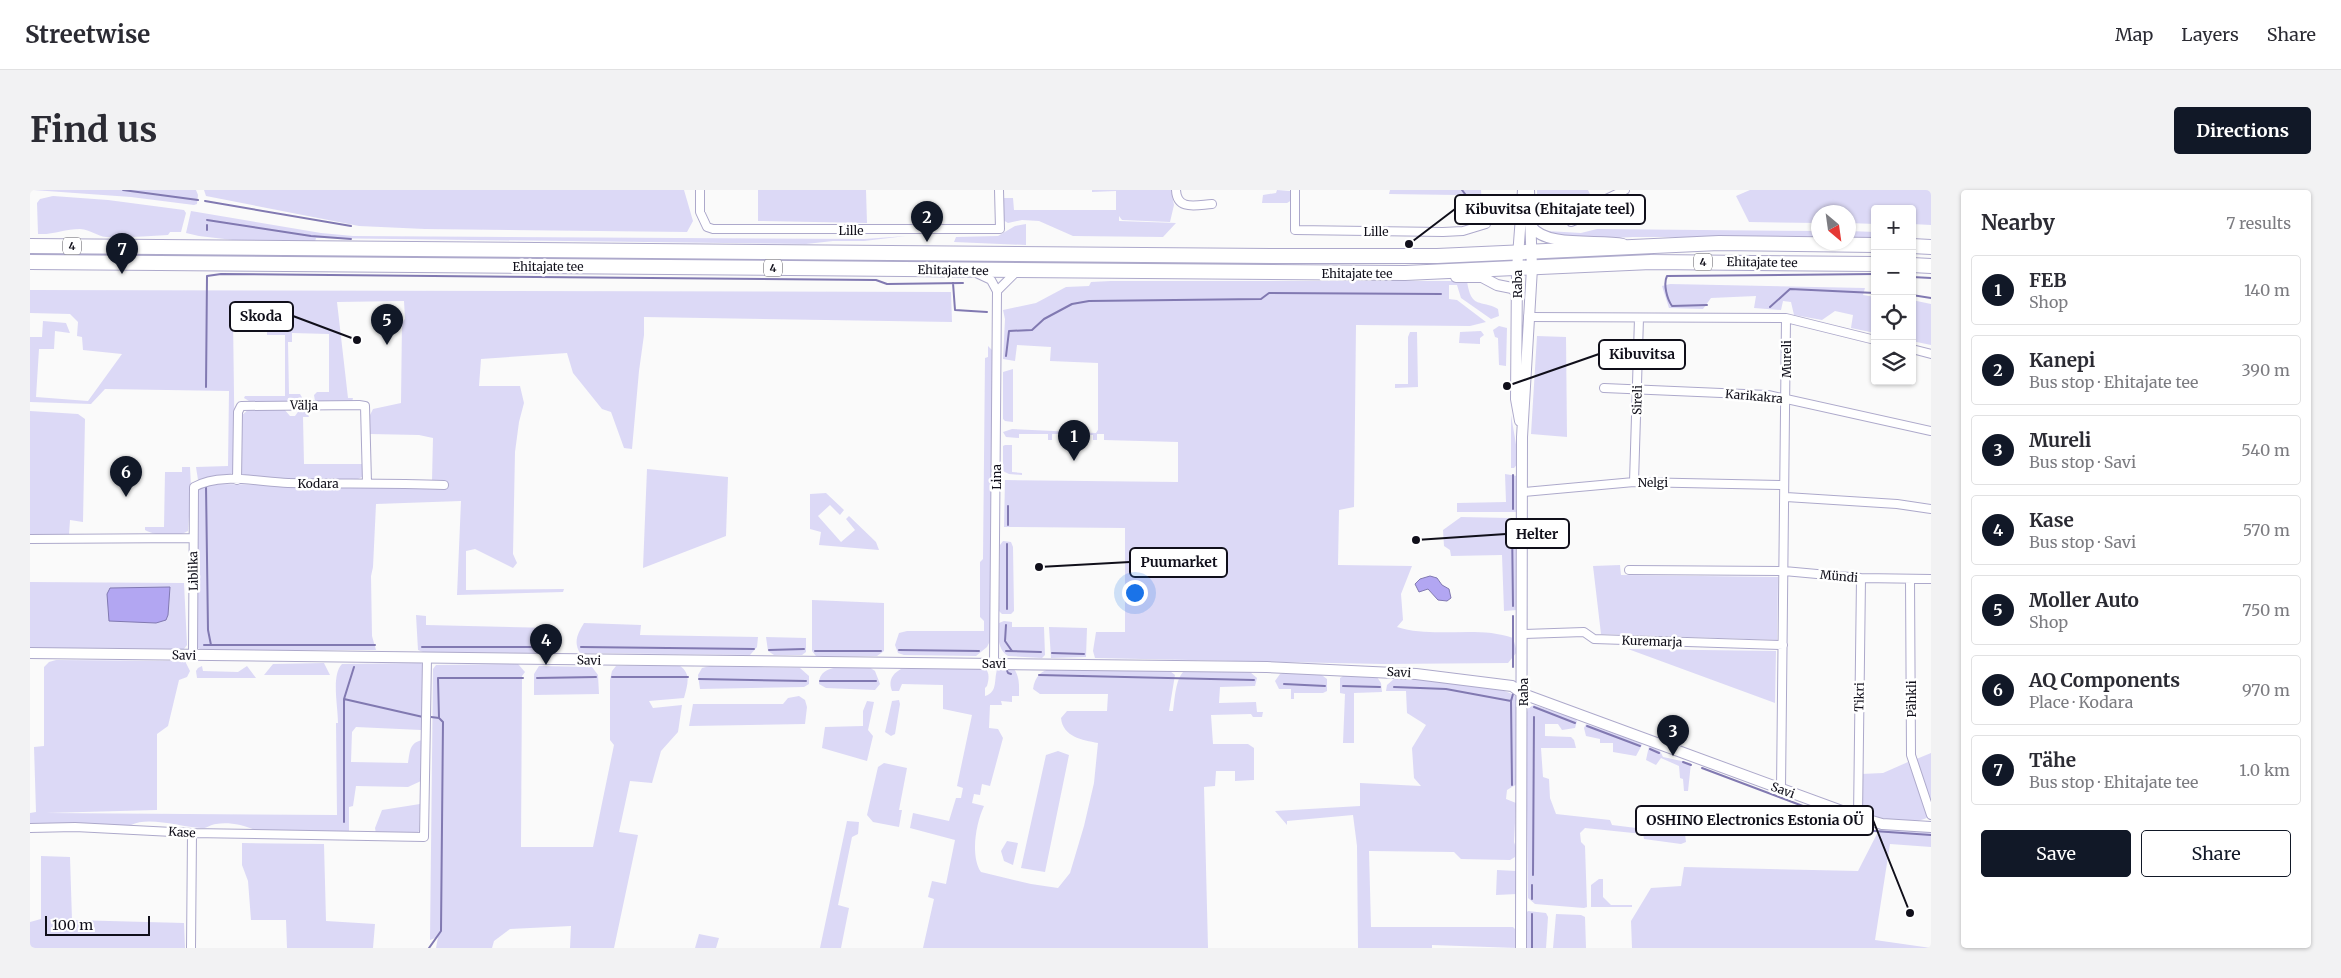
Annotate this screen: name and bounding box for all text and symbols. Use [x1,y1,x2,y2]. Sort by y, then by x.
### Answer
text: Streetwise [25,19,150,50]
text: Map [2115,23,2153,46]
text: Layers [2181,23,2239,46]
text: Share [2267,23,2316,46]
button: Directions [2174,107,2311,154]
text: Find us [30,108,157,152]
callout: Kibuvitsa (Ehitajate teel) [1455,195,1645,224]
text: Kibuvitsa (Ehitajate teel) [1465,200,1635,218]
pin: 2 [911,201,943,242]
north arrow [1811,205,1856,250]
map controls [1871,205,1916,385]
button: + [1871,205,1916,250]
text: Nearby [1981,209,2055,236]
text: 7 results [2226,213,2291,233]
street label: Lille [839,223,863,238]
street label: Lille [1364,224,1388,239]
pin: 7 [106,233,138,274]
road number: 4 [63,238,81,254]
button: − [1871,250,1916,295]
road number: 4 [1694,254,1712,270]
street label: Ehitajate tee [1726,254,1798,270]
street label: Ehitajate tee [512,259,584,274]
road number: 4 [764,260,782,276]
street label: Ehitajate tee [917,262,989,278]
street label: Ehitajate tee [1321,266,1393,281]
text: FEB [2029,268,2066,292]
street label: Raba [1510,269,1525,298]
text: 1 [1994,280,2002,300]
text: 140 m [2244,280,2290,300]
text: Shop [2029,292,2068,312]
button: locate [1871,295,1916,340]
callout: Skoda [230,302,293,331]
pin: 5 [371,304,403,345]
text: Skoda [240,307,282,325]
callout: Kibuvitsa [1599,340,1685,369]
street label: Mureli [1779,340,1794,378]
button: layers [1871,340,1916,385]
text: Kibuvitsa [1609,345,1675,363]
text: Kanepi [2029,348,2095,372]
text: 2 [1993,360,2003,380]
text: 390 m [2242,360,2290,380]
text: Bus stop · Ehitajate tee [2029,372,2198,392]
street label: Sireli [1629,385,1645,415]
street label: Karikakra [1725,386,1784,406]
street label: Välja [289,397,319,413]
pin: 1 [1058,420,1090,461]
text: Mureli [2029,428,2091,452]
text: 3 [1993,440,2003,460]
text: 540 m [2241,440,2290,460]
text: Bus stop · Savi [2029,452,2136,472]
pin: 6 [110,456,142,497]
street label: Lina [989,464,1004,490]
street label: Nelgi [1638,475,1668,490]
street label: Kodara [297,476,339,491]
text: Kase [2029,508,2074,532]
callout: Helter [1506,519,1569,548]
text: 4 [1993,520,2003,540]
text: 570 m [2243,520,2290,540]
text: Helter [1516,525,1559,543]
text: Bus stop · Savi [2029,532,2136,552]
callout: Puumarket [1130,548,1227,577]
street label: Liblika [185,550,201,591]
text: Puumarket [1140,553,1218,571]
street label: Mündi [1819,567,1859,585]
your location [1122,580,1148,606]
text: Moller Auto [2029,588,2139,612]
text: 5 [1993,600,2003,620]
text: 750 m [2242,600,2290,620]
text: Shop [2029,612,2068,632]
pin: 4 [530,624,562,665]
street label: Kuremarja [1621,632,1683,650]
street label: Savi [172,647,196,663]
street label: Savi [577,652,601,668]
street label: Savi [982,656,1006,671]
street label: Savi [1386,664,1412,680]
text: AQ Components [2029,668,2180,692]
street label: Raba [1516,677,1531,706]
street label: Pähkli [1904,680,1919,718]
text: 6 [1993,680,2003,700]
text: 970 m [2242,680,2290,700]
street label: Tikri [1851,682,1867,712]
text: Place · Kodara [2029,692,2133,712]
pin: 3 [1657,715,1689,756]
text: Tähe [2029,748,2076,772]
text: 7 [1993,760,2003,780]
text: 1.0 km [2239,760,2290,780]
text: Bus stop · Ehitajate tee [2029,772,2198,792]
street label: Savi [1769,779,1797,801]
callout: OSHINO Electronics Estonia OÜ [1636,806,1873,835]
text: OSHINO Electronics Estonia OÜ [1646,811,1864,829]
street label: Kase [168,824,196,840]
button: Save [1981,830,2131,877]
button: Share [2141,830,2291,877]
scale bar [45,913,150,936]
text: 100 m [52,916,93,934]

